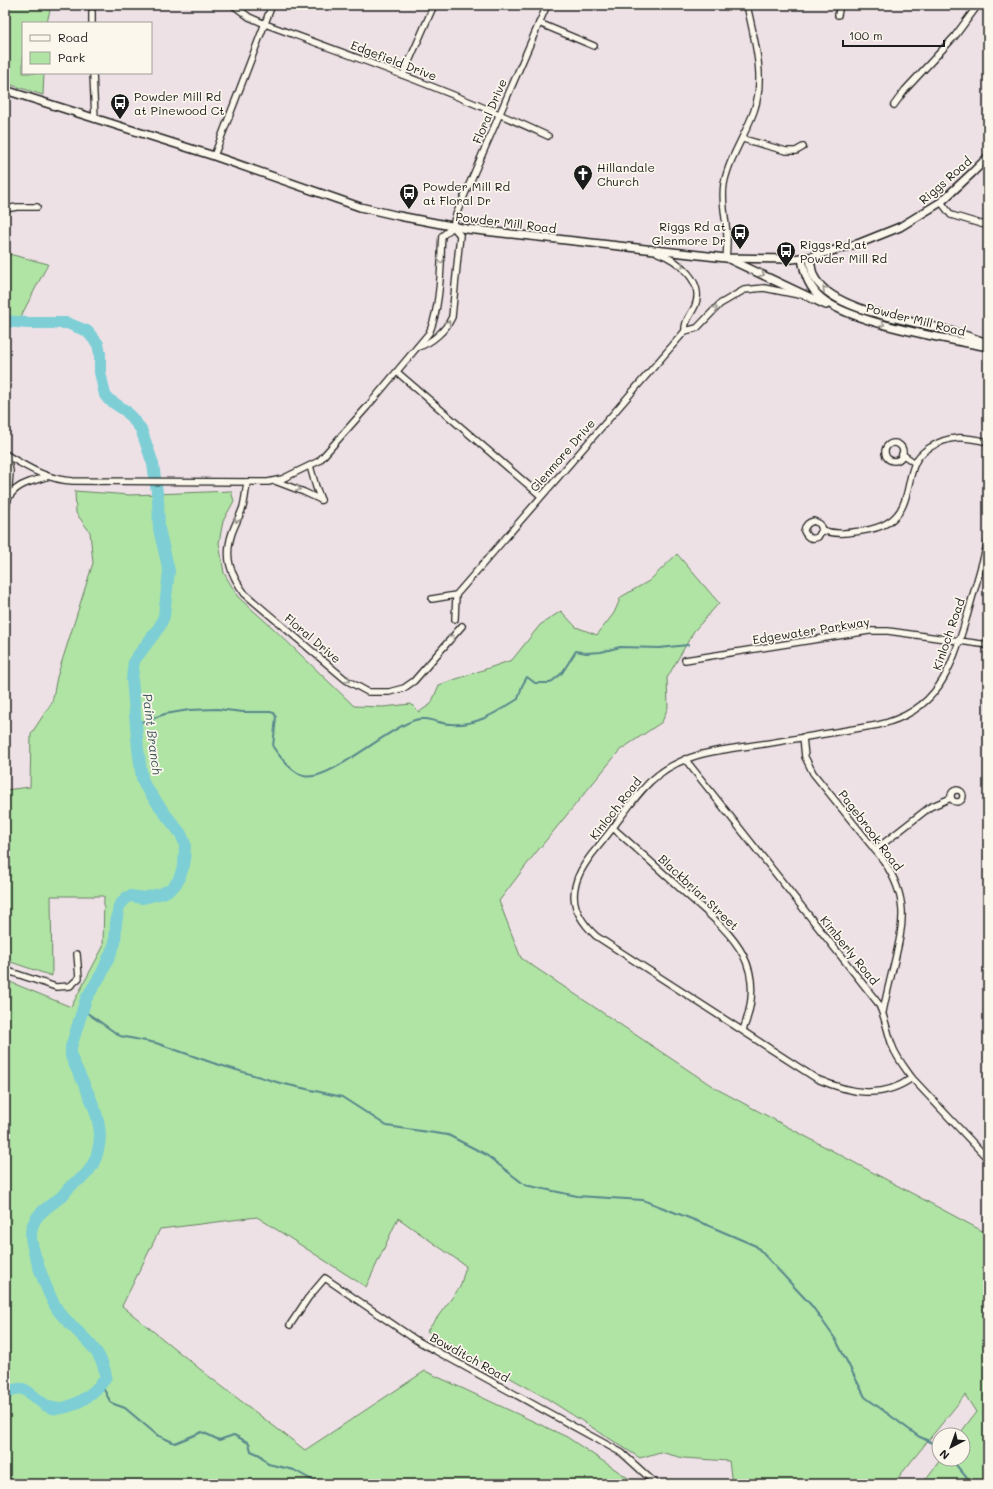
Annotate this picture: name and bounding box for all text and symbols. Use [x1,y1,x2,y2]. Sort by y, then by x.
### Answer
legend [22,22,152,74]
scale bar [843,22,944,48]
text: 100 m [849,27,883,43]
text: Road [58,29,88,45]
street label: Edgefield Drive [349,36,439,84]
text: Park [58,49,85,65]
street label: Floral Drive [468,76,510,146]
place label: Powder Mill Rd at Pinewood Ct [134,88,225,118]
bus stop icon: Powder Mill Rd at Pinewood Ct [109,92,131,120]
street label: Riggs Road [915,152,975,207]
place label: Hillandale Church [597,159,655,189]
church icon: Hillandale Church [572,163,594,191]
place label: Powder Mill Rd at Floral Dr [423,178,510,208]
bus stop icon: Powder Mill Rd at Floral Dr [398,182,420,210]
street label: Powder Mill Road [455,208,558,236]
place label: Riggs Rd at Glenmore Dr [652,218,726,248]
bus stop icon: Riggs Rd at Glenmore Dr [729,222,751,250]
place label: Riggs Rd at Powder Mill Rd [800,236,887,266]
bus stop icon: Riggs Rd at Powder Mill Rd [775,240,797,268]
one-way arrow [437,258,445,264]
one-way arrow [676,261,684,269]
one-way arrow [757,269,765,277]
one-way arrow [822,286,830,294]
street label: Powder Mill Road [865,299,968,339]
one-way arrow [710,306,718,314]
one-way arrow [878,319,885,328]
one-way arrow [443,320,450,327]
street label: Glenmore Drive [526,415,598,495]
one-way arrow [294,485,301,493]
one-way arrow [234,516,242,523]
street label: Kinloch Road [928,595,968,672]
street label: Floral Drive [281,610,345,666]
street label: Edgewater Parkway [751,613,871,647]
one-way arrow [447,635,454,642]
one-way arrow [343,675,350,682]
water label: Paint Branch [140,692,166,776]
street label: Kinloch Road [586,773,645,843]
street label: Pagebrook Road [835,786,907,874]
street label: Blackbriar Street [655,851,743,933]
street label: Kimberly Road [817,912,883,988]
street label: Bowditch Road [428,1329,513,1386]
north arrow [931,1427,971,1467]
text: N [936,1447,952,1463]

